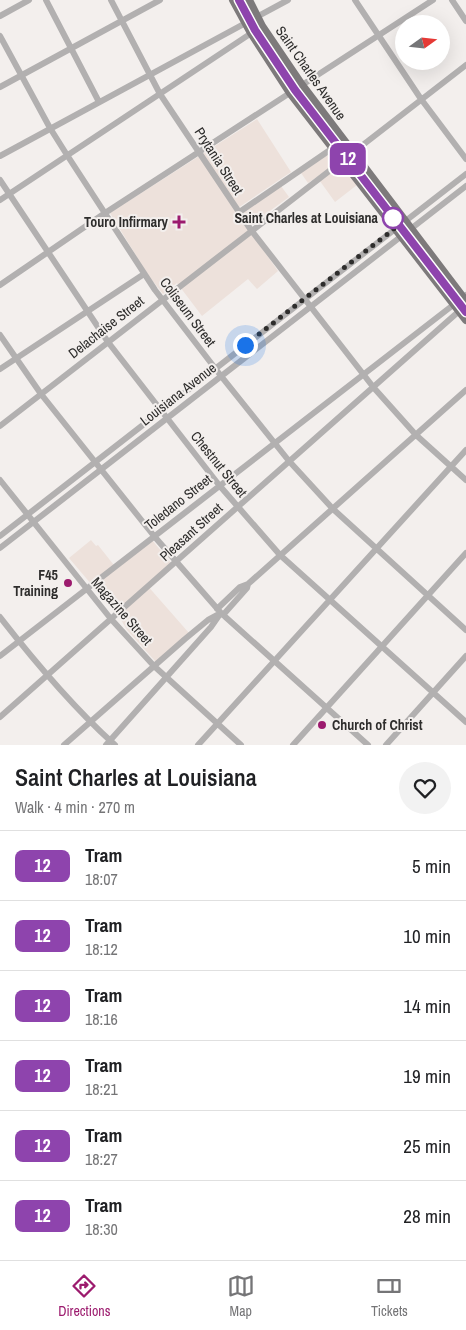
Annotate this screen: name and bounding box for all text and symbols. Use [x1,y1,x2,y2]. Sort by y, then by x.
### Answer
north arrow [395,15,450,70]
map controls [395,15,450,70]
street label: Saint Charles Avenue [272,22,350,124]
street label: Prytania Street [191,124,247,198]
line badge: 12 [326,143,370,175]
text: 12 [340,146,356,171]
marker: Saint Charles at Louisiana [382,207,404,229]
place label: Saint Charles at Louisiana [234,209,379,227]
place label: Touro Infirmary [84,213,169,231]
marker: Touro Infirmary [172,215,186,229]
street label: Coliseum Street [156,274,220,350]
street label: Delachaise Street [64,292,148,362]
your location [233,333,258,358]
street label: Louisiana Avenue [136,359,220,429]
street label: Chestnut Street [187,427,251,501]
street label: Toledano Street [141,470,215,534]
street label: Pleasant Street [156,499,226,565]
place label: F45 Training [13,566,59,600]
street label: Magazine Street [88,573,156,649]
marker: F45 Training [62,577,74,589]
place label: Church of Christ [332,716,423,734]
marker: Church of Christ [316,719,328,731]
text: Saint Charles at Louisiana [15,761,257,793]
button: heart [399,762,451,814]
text: Walk · 4 min · 270 m [15,796,135,818]
text: Tram [85,842,122,868]
text: 12 [34,853,51,878]
text: 5 min [412,853,451,879]
text: 18:07 [85,868,118,890]
text: Tram [85,912,122,938]
text: 12 [34,923,51,948]
text: 10 min [403,923,451,949]
text: 18:12 [85,938,118,960]
text: Tram [85,982,122,1008]
text: 12 [34,993,51,1018]
text: 14 min [403,993,451,1019]
text: 18:16 [85,1008,118,1030]
text: Tram [85,1052,122,1078]
text: 12 [34,1063,51,1088]
text: 19 min [403,1063,451,1089]
text: 18:21 [85,1078,118,1100]
text: Tram [85,1122,122,1148]
text: 12 [34,1133,51,1158]
text: 25 min [403,1133,451,1159]
text: 18:27 [85,1148,118,1170]
text: Tram [85,1192,122,1218]
text: 12 [34,1203,51,1228]
text: 28 min [403,1203,451,1229]
text: 18:30 [85,1218,118,1240]
tab: Directions [58,1272,110,1320]
tab: Map [227,1272,255,1320]
tab: Tickets [371,1272,408,1320]

